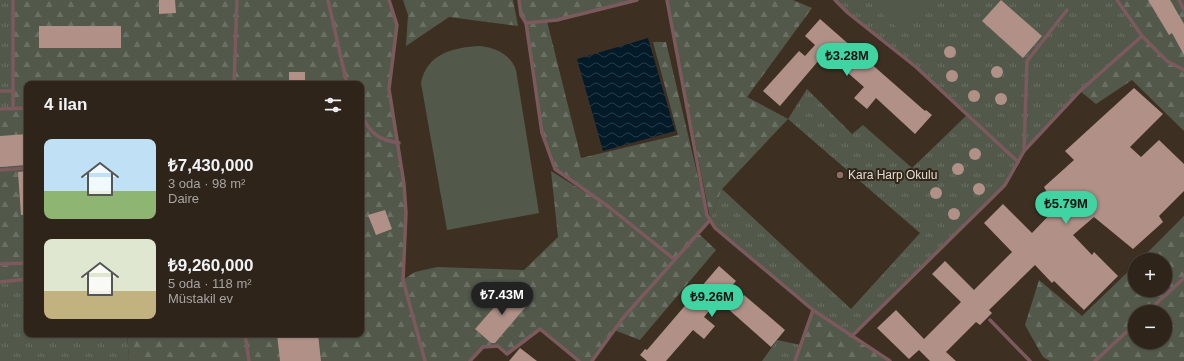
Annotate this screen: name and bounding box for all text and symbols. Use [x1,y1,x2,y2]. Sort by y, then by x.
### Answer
pin: ₺3.28M [814,43,880,77]
text: ₺3.28M [825,48,869,63]
icon: filters [322,94,344,116]
text: 4 ilan [44,95,87,114]
icon: home [76,155,124,203]
text: ₺7,430,000 [168,156,253,175]
place label: Kara Harp Okulu [848,168,937,182]
marker: Kara Harp Okulu [835,170,845,180]
text: 3 oda · 98 m² [168,176,245,191]
text: Daire [168,191,199,206]
pin: ₺5.79M [1033,191,1099,225]
text: ₺5.79M [1044,196,1088,211]
map controls [1128,253,1172,349]
button: + [1128,253,1172,297]
icon: home [76,255,124,303]
text: ₺9,260,000 [168,256,253,275]
text: 5 oda · 118 m² [168,276,252,291]
pin: ₺7.43M [469,282,535,316]
pin: ₺9.26M [679,284,745,318]
text: ₺7.43M [480,287,524,302]
text: ₺9.26M [690,289,734,304]
text: Müstakil ev [168,291,233,306]
button: − [1128,305,1172,349]

